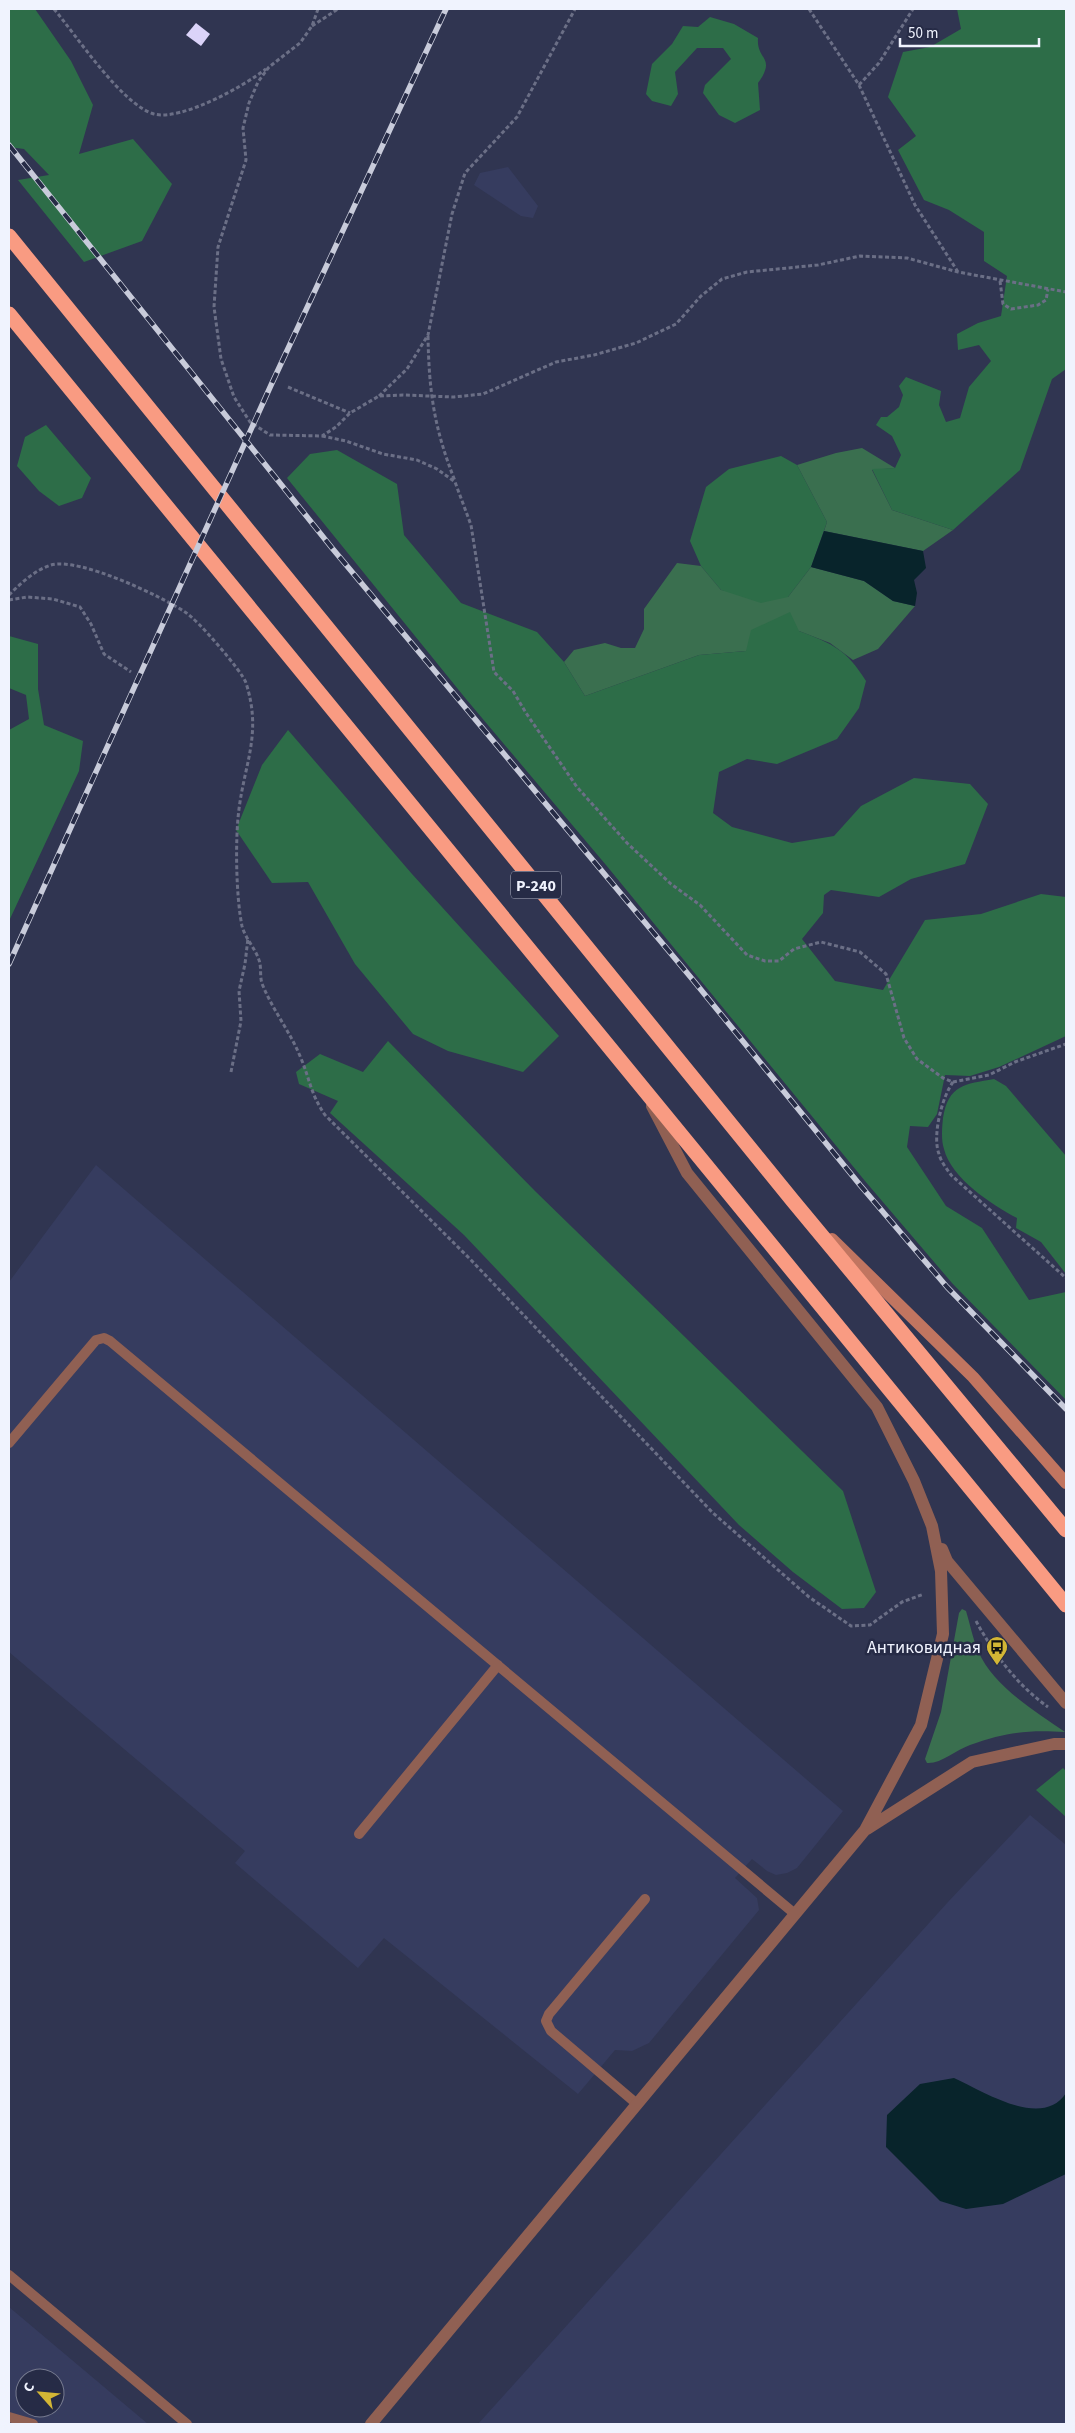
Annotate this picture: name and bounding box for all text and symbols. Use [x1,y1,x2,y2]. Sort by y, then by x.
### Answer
scale bar [900,15,1039,47]
text: 50 m [908,23,938,44]
road number: Р-240 [511,872,561,898]
place label: Антиковидная [867,1635,981,1660]
bus stop icon: Антиковидная [985,1635,1009,1666]
north arrow [15,2368,65,2418]
text: С [19,2379,40,2396]

